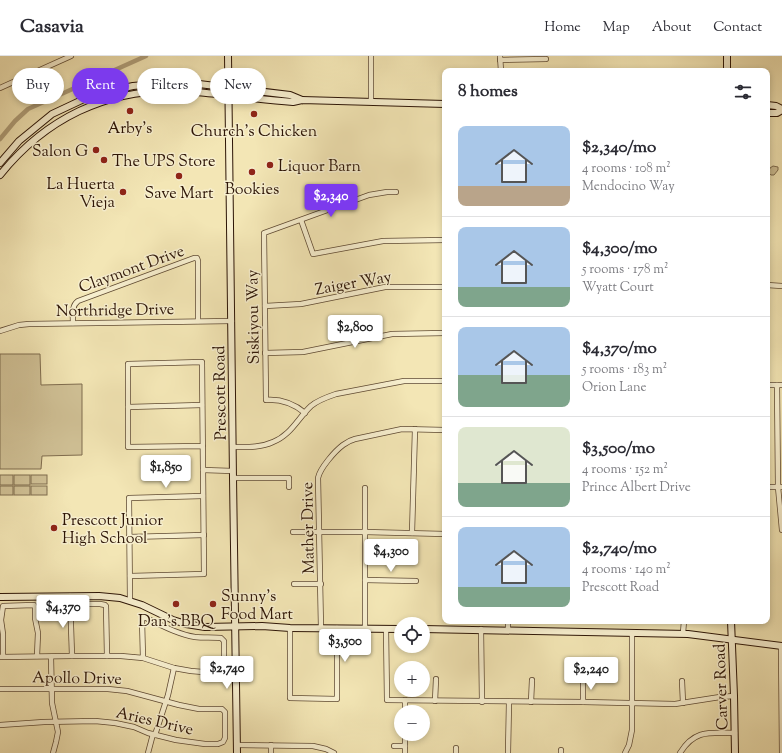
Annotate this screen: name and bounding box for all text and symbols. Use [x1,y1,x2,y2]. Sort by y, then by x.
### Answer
text: Casavia [20,14,84,41]
text: Home [544,18,581,38]
text: Map [603,18,630,38]
text: About [652,18,691,38]
text: Contact [713,18,762,38]
chip: Buy [12,68,64,104]
chip: Rent [72,68,129,104]
chip: Filters [137,68,202,104]
chip: New [210,68,266,104]
text: 8 homes [458,80,518,104]
icon: filters [732,81,754,103]
marker: Arby's [125,106,135,116]
marker: Church's Chicken [249,109,259,119]
place label: Arby's [108,118,152,141]
place label: Church's Chicken [191,121,318,144]
text: $2,340/mo [582,136,656,160]
place label: Salon G [32,141,88,164]
icon: home [490,142,538,190]
marker: Salon G [91,145,101,155]
place label: The UPS Store [112,151,216,174]
marker: The UPS Store [99,155,109,165]
place label: Liquor Barn [278,156,362,179]
marker: Liquor Barn [265,160,275,170]
text: 4 rooms · 108 m² [582,160,671,178]
marker: Bookies [247,167,257,177]
marker: Save Mart [174,171,184,181]
place label: La Huerta Vieja [46,174,116,215]
text: Mendocino Way [582,178,675,196]
place label: Bookies [225,179,279,202]
place label: Save Mart [145,183,214,206]
pin: $2,340 [298,184,364,218]
marker: La Huerta Vieja [118,187,128,197]
text: $2,340 [314,188,348,206]
text: $4,300/mo [582,237,657,261]
street label: Claymont Drive [76,241,188,300]
icon: home [490,243,538,291]
text: 5 rooms · 178 m² [582,261,668,279]
street label: Zaiger Way [313,266,394,303]
street label: Siskiyou Way [242,269,267,364]
text: Wyatt Court [582,279,654,297]
street label: Northridge Drive [56,299,174,324]
pin: $2,800 [322,315,388,349]
text: $2,800 [337,319,373,337]
text: $4,370/mo [582,337,657,361]
icon: home [490,343,538,391]
street label: Prescott Road [209,345,234,441]
text: 5 rooms · 183 m² [582,361,667,379]
text: Orion Lane [582,379,647,397]
text: $3,500/mo [582,437,655,461]
icon: home [490,443,538,491]
pin: $1,850 [133,455,199,489]
text: $1,850 [150,459,182,477]
text: 4 rooms · 152 m² [582,461,668,479]
text: Prince Albert Drive [582,479,691,497]
street label: Mather Drive [297,482,322,574]
place label: Prescott Junior High School [62,510,163,551]
marker: Prescott Junior High School [49,523,59,533]
text: $2,740/mo [582,537,657,561]
pin: $4,300 [358,539,424,573]
text: $4,300 [373,543,409,561]
icon: home [490,543,538,591]
text: 4 rooms · 140 m² [582,561,671,579]
text: Prescott Road [582,579,659,597]
place label: Sunny's Food Mart [221,586,293,627]
pin: $4,370 [30,595,96,629]
text: $4,370 [45,599,81,617]
marker: Dan's BBQ [171,599,181,609]
marker: Sunny's Food Mart [208,599,218,609]
place label: Dan's BBQ [138,611,217,634]
map controls [394,617,430,741]
button: locate [394,617,430,653]
pin: $3,500 [312,629,378,663]
text: $3,500 [328,633,362,651]
street label: Carver Road [709,643,736,731]
pin: $2,740 [194,656,260,690]
pin: $2,240 [558,657,624,691]
text: $2,740 [209,660,245,678]
button: + [394,661,430,697]
text: $2,240 [573,661,609,679]
street label: Apollo Drive [32,667,122,692]
street label: Aries Drive [113,702,195,743]
button: − [394,705,430,741]

